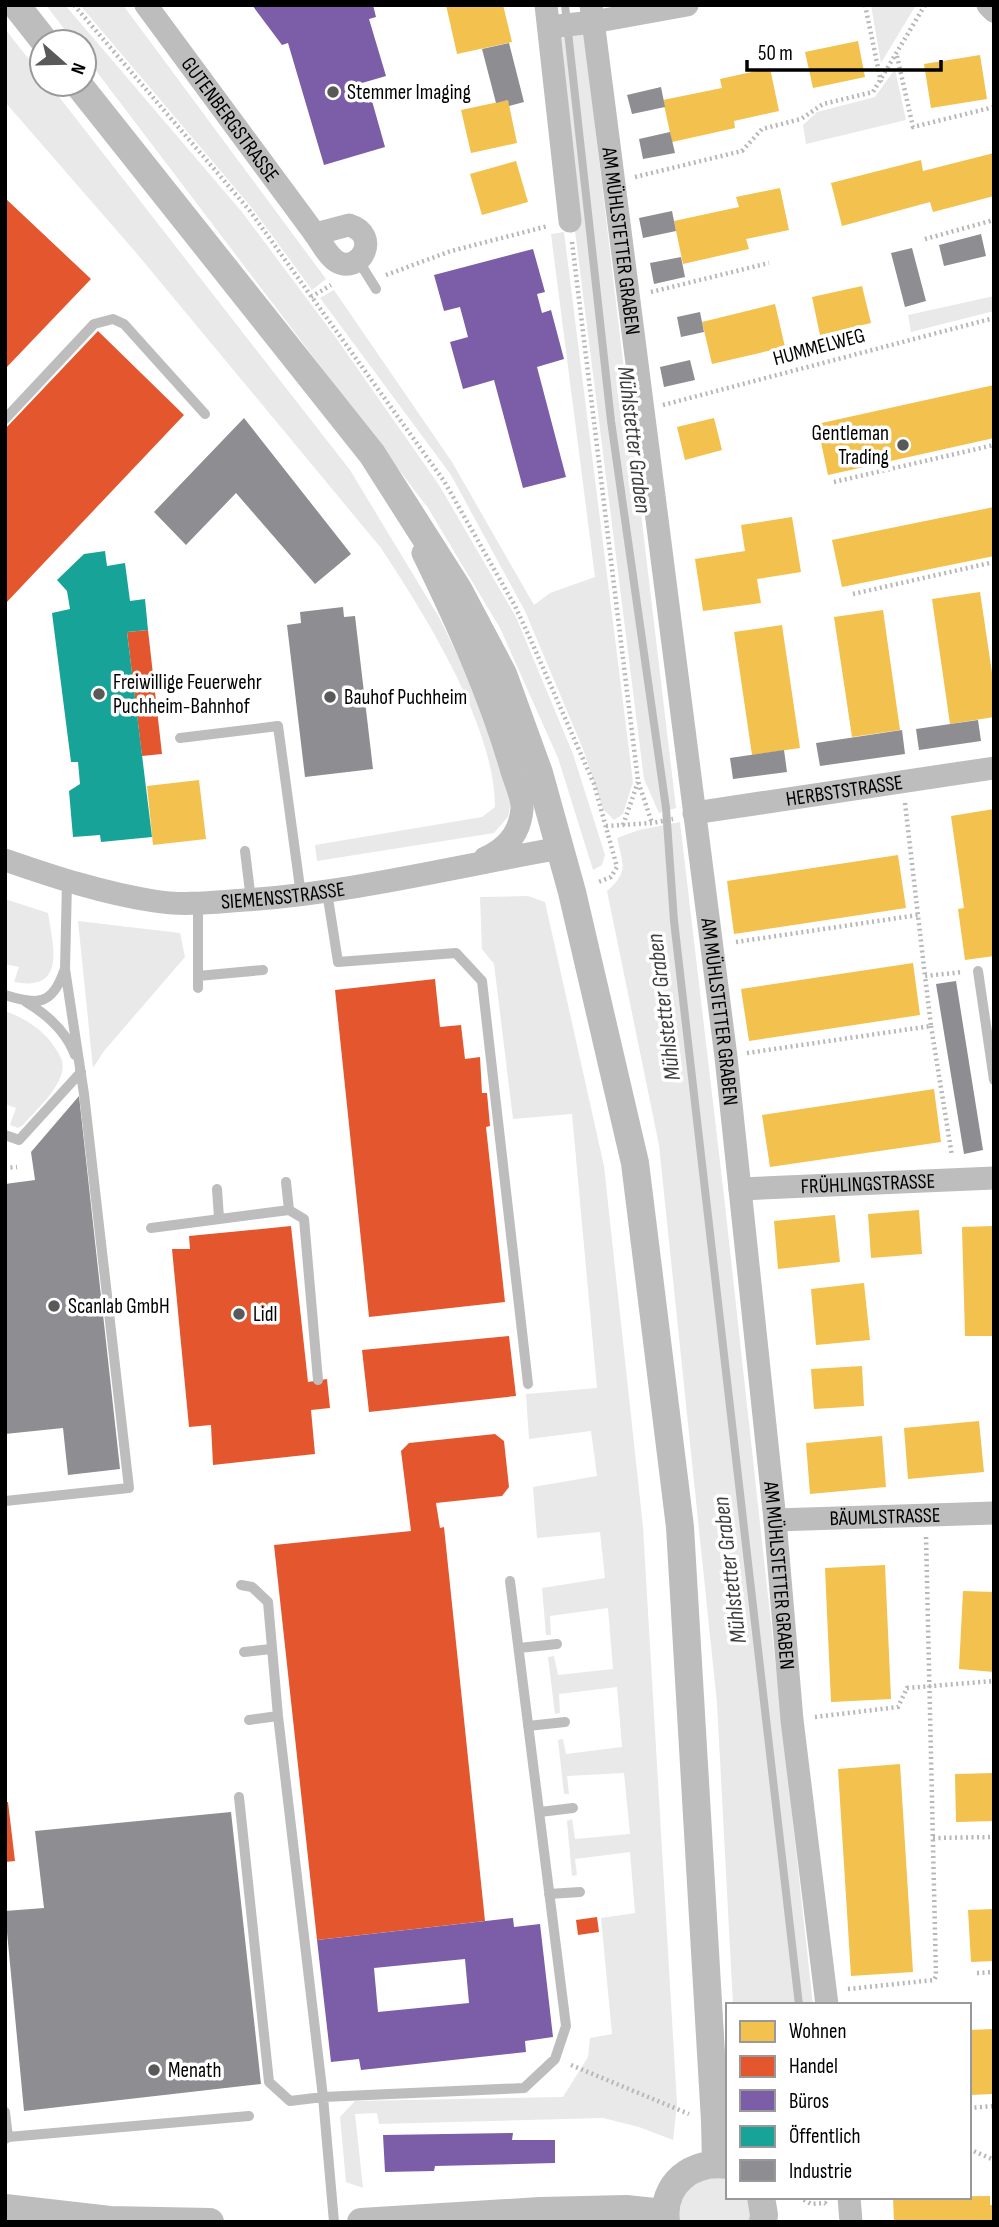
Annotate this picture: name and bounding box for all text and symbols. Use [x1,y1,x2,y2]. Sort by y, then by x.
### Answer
north arrow [28,28,98,98]
scale bar [747,28,941,72]
text: 50 m [758,41,793,66]
street label: GUTENBERGSTRASSE [176,52,285,187]
text: N [65,60,90,77]
place label: Stemmer Imaging [347,80,471,105]
marker: Stemmer Imaging [325,84,341,100]
street label: AM MÜHLSTETTER GRABEN [597,145,646,336]
street label: HUMMELWEG [770,323,868,371]
water label: Mühlstetter Graben [611,365,657,515]
place label: Gentleman Trading [812,421,889,470]
marker: Gentleman Trading [895,437,911,453]
place label: Freiwillige Feuerwehr Puchheim-Bahnhof [113,670,262,719]
place label: Bauhof Puchheim [344,685,467,710]
marker: Freiwillige Feuerwehr Puchheim-Bahnhof [91,686,107,702]
marker: Bauhof Puchheim [322,689,338,705]
street label: HERBSTSTRASSE [784,769,904,812]
street label: SIEMENSSTRASSE [220,876,347,914]
street label: AM MÜHLSTETTER GRABEN [696,916,744,1107]
water label: Mühlstetter Graben [641,932,687,1082]
street label: FRÜHLINGSTRASSE [800,1168,936,1199]
place label: Scanlab GmbH [68,1294,170,1319]
marker: Scanlab GmbH [46,1298,62,1314]
place label: Lidl [253,1302,277,1327]
marker: Lidl [231,1306,247,1322]
street label: AM MÜHLSTETTER GRABEN [758,1479,800,1671]
water label: Mühlstetter Graben [707,1495,753,1645]
street label: BÄUMLSTRASSE [829,1502,941,1531]
legend [726,2003,971,2199]
text: Wohnen [789,2019,846,2044]
text: Handel [789,2054,838,2079]
place label: Menath [168,2058,221,2083]
marker: Menath [146,2062,162,2078]
text: Büros [789,2089,829,2114]
text: Öffentlich [789,2124,861,2149]
text: Industrie [789,2159,852,2184]

